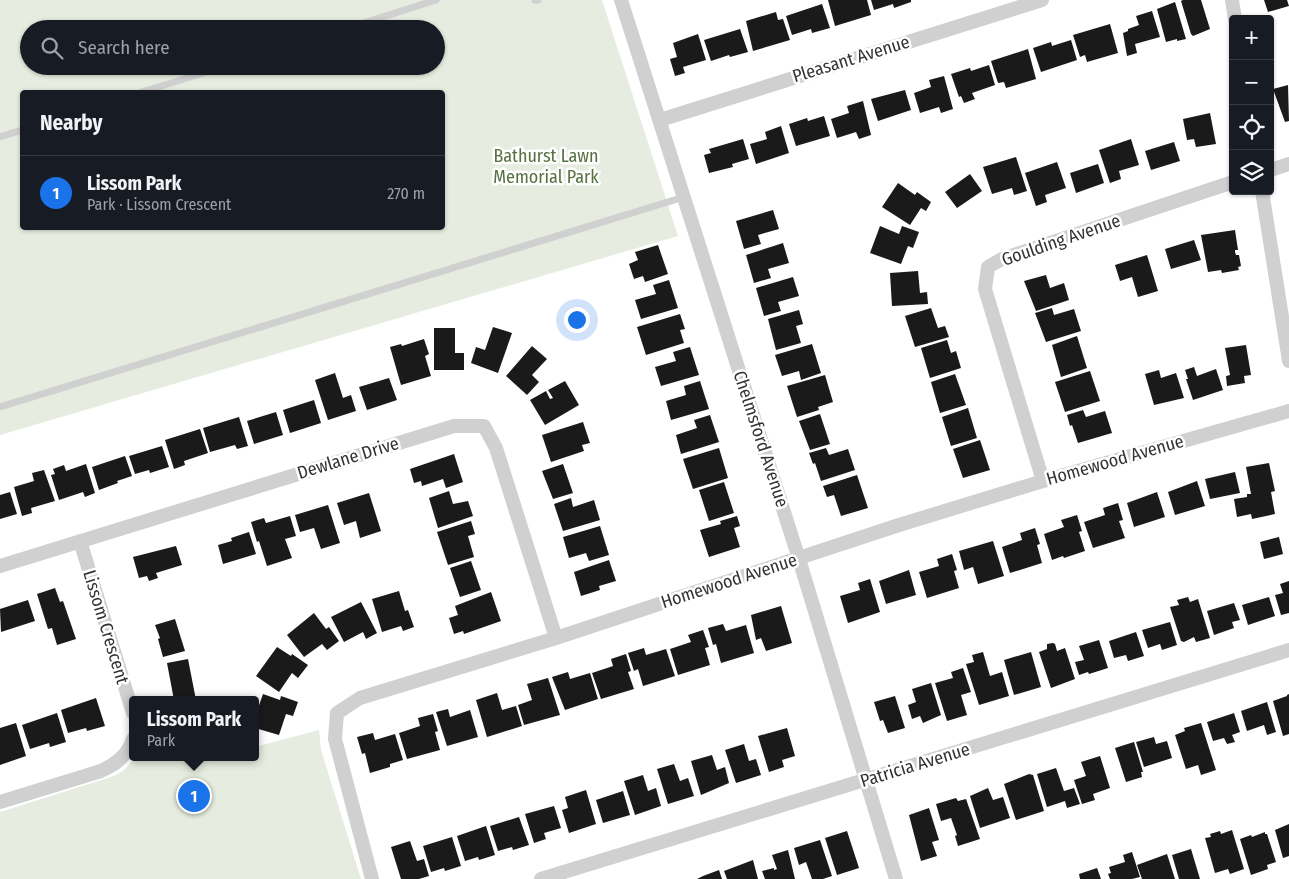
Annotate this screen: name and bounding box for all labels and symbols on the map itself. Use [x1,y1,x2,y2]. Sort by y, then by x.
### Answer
street label: Pleasant Avenue [790,31,912,87]
park label: Bathurst Lawn Memorial Park [493,145,599,188]
street label: Goulding Avenue [999,209,1123,271]
your location [564,307,590,333]
street label: Chelmsford Avenue [729,368,793,510]
street label: Homewood Avenue [1044,430,1186,490]
street label: Dewlane Drive [294,432,402,484]
street label: Homewood Avenue [658,549,800,613]
street label: Lissom Crescent [78,567,134,687]
street label: Patricia Avenue [858,738,973,792]
pin: 1 [178,777,210,815]

